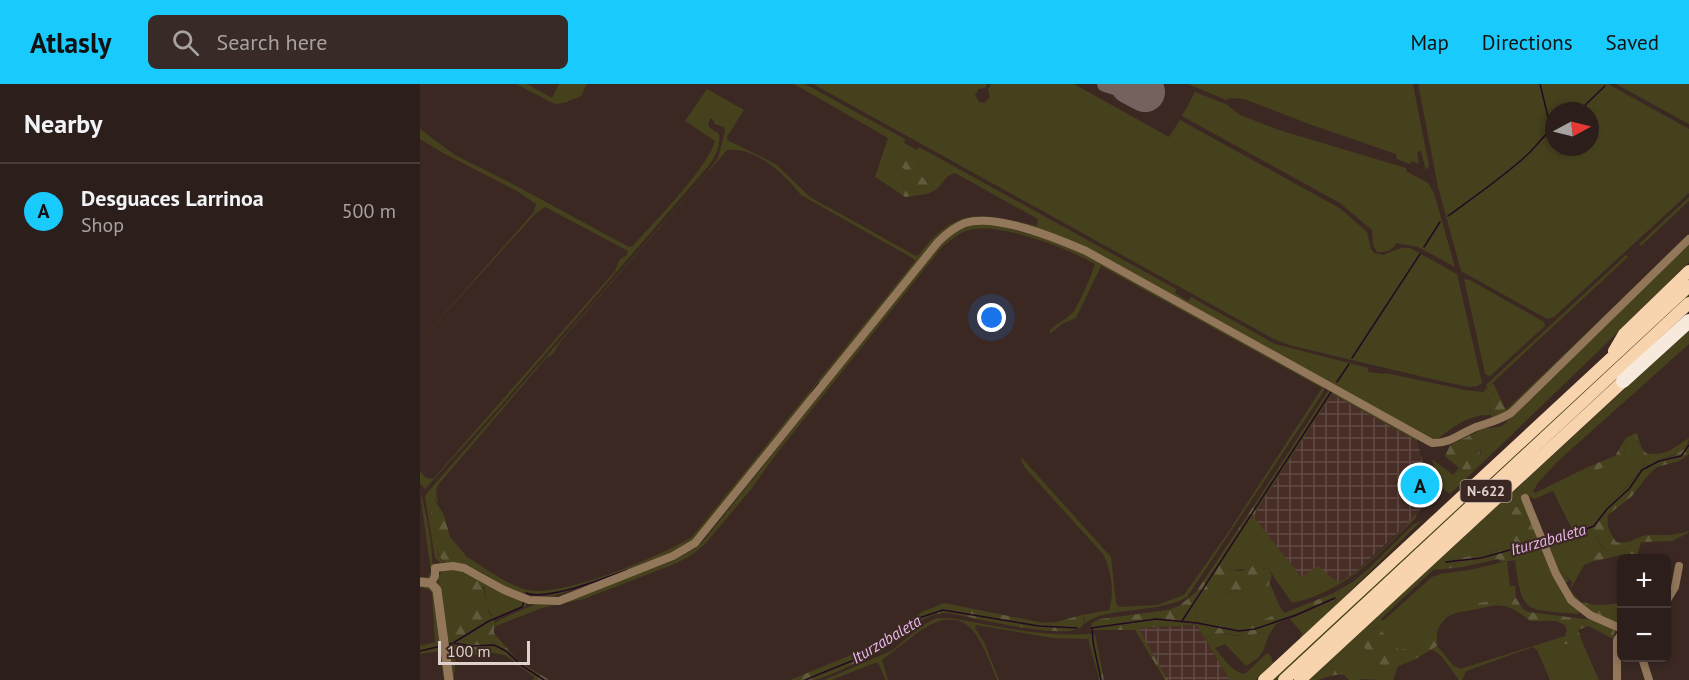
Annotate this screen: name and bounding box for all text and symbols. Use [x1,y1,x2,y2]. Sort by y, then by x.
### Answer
search box [148,15,568,69]
text: Atlasly [30,24,112,61]
icon: search [169,26,202,59]
text: Search here [217,28,327,56]
text: Map [1410,29,1449,56]
text: Directions [1482,29,1573,56]
text: Saved [1606,29,1659,56]
north arrow [1545,102,1599,156]
text: Nearby [24,107,102,140]
text: Desguaces Larrinoa [81,184,264,212]
text: A [37,198,50,224]
text: 500 m [342,198,396,224]
text: Shop [81,212,124,238]
your location [977,303,1006,332]
pin: A [1400,462,1440,508]
road number: N-622 [1460,480,1512,502]
water label: Iturzabaleta [1508,519,1588,559]
map controls [1617,554,1671,662]
button: + [1617,554,1671,608]
button: − [1617,608,1671,662]
water label: Iturzabaleta [847,610,925,668]
scale bar [438,638,530,666]
text: 100 m [447,641,490,661]

